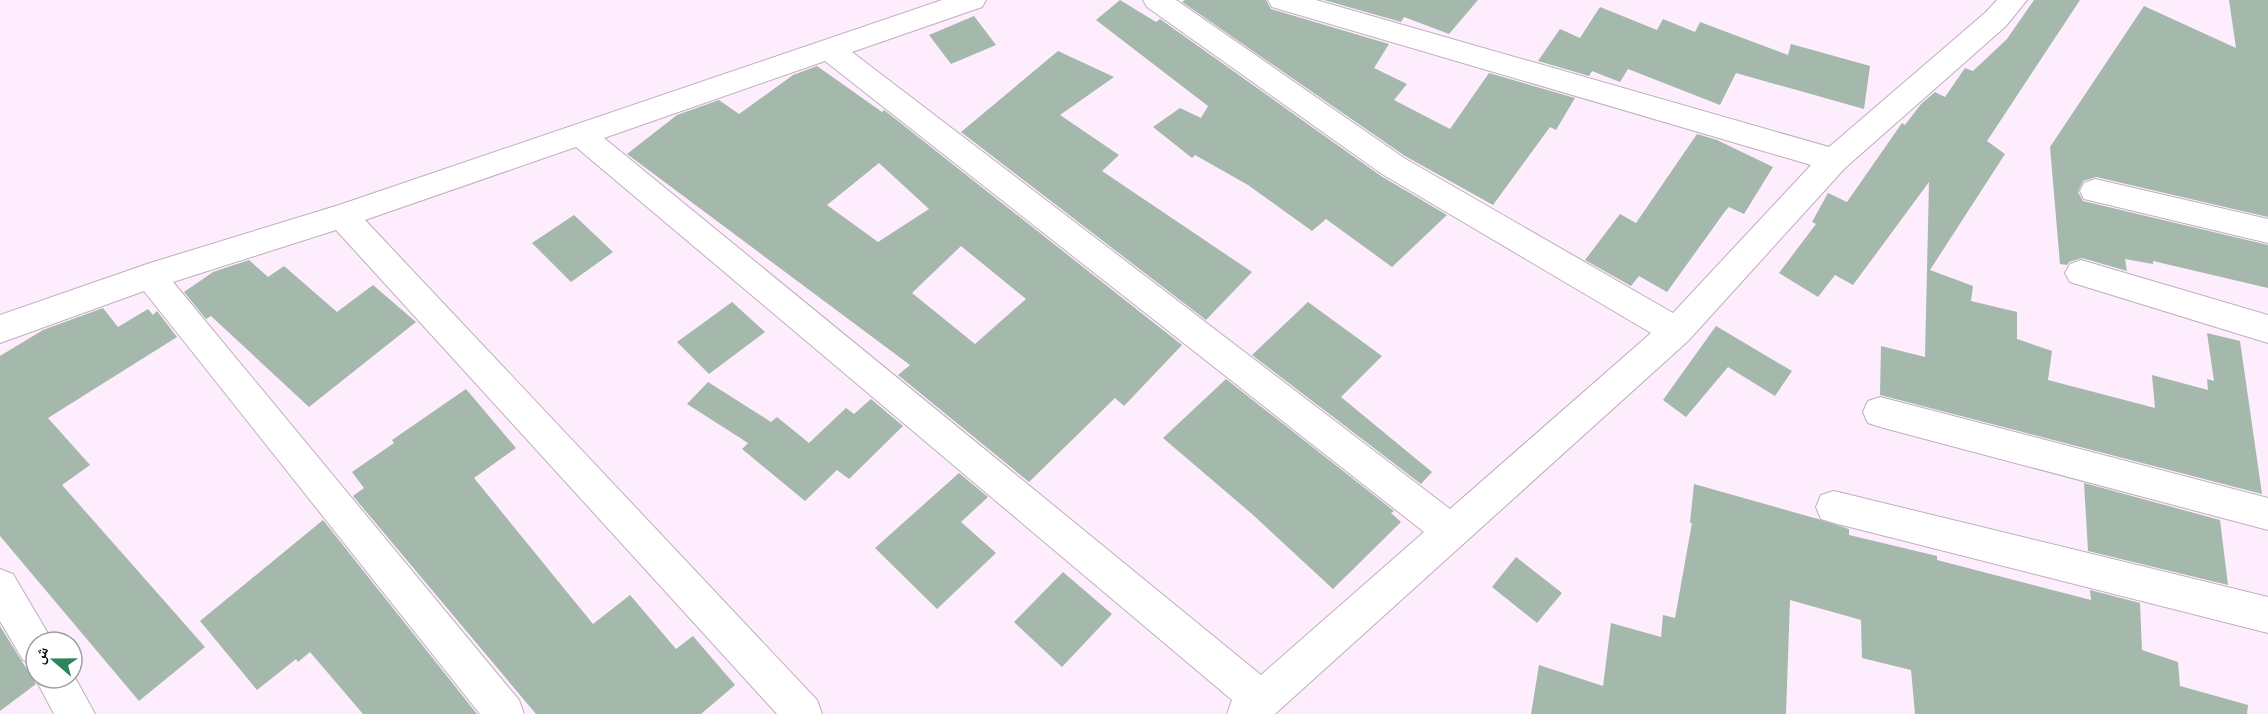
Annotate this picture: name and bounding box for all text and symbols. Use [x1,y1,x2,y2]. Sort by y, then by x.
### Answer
north arrow [24,630,84,690]
text: ش [29,644,52,666]

